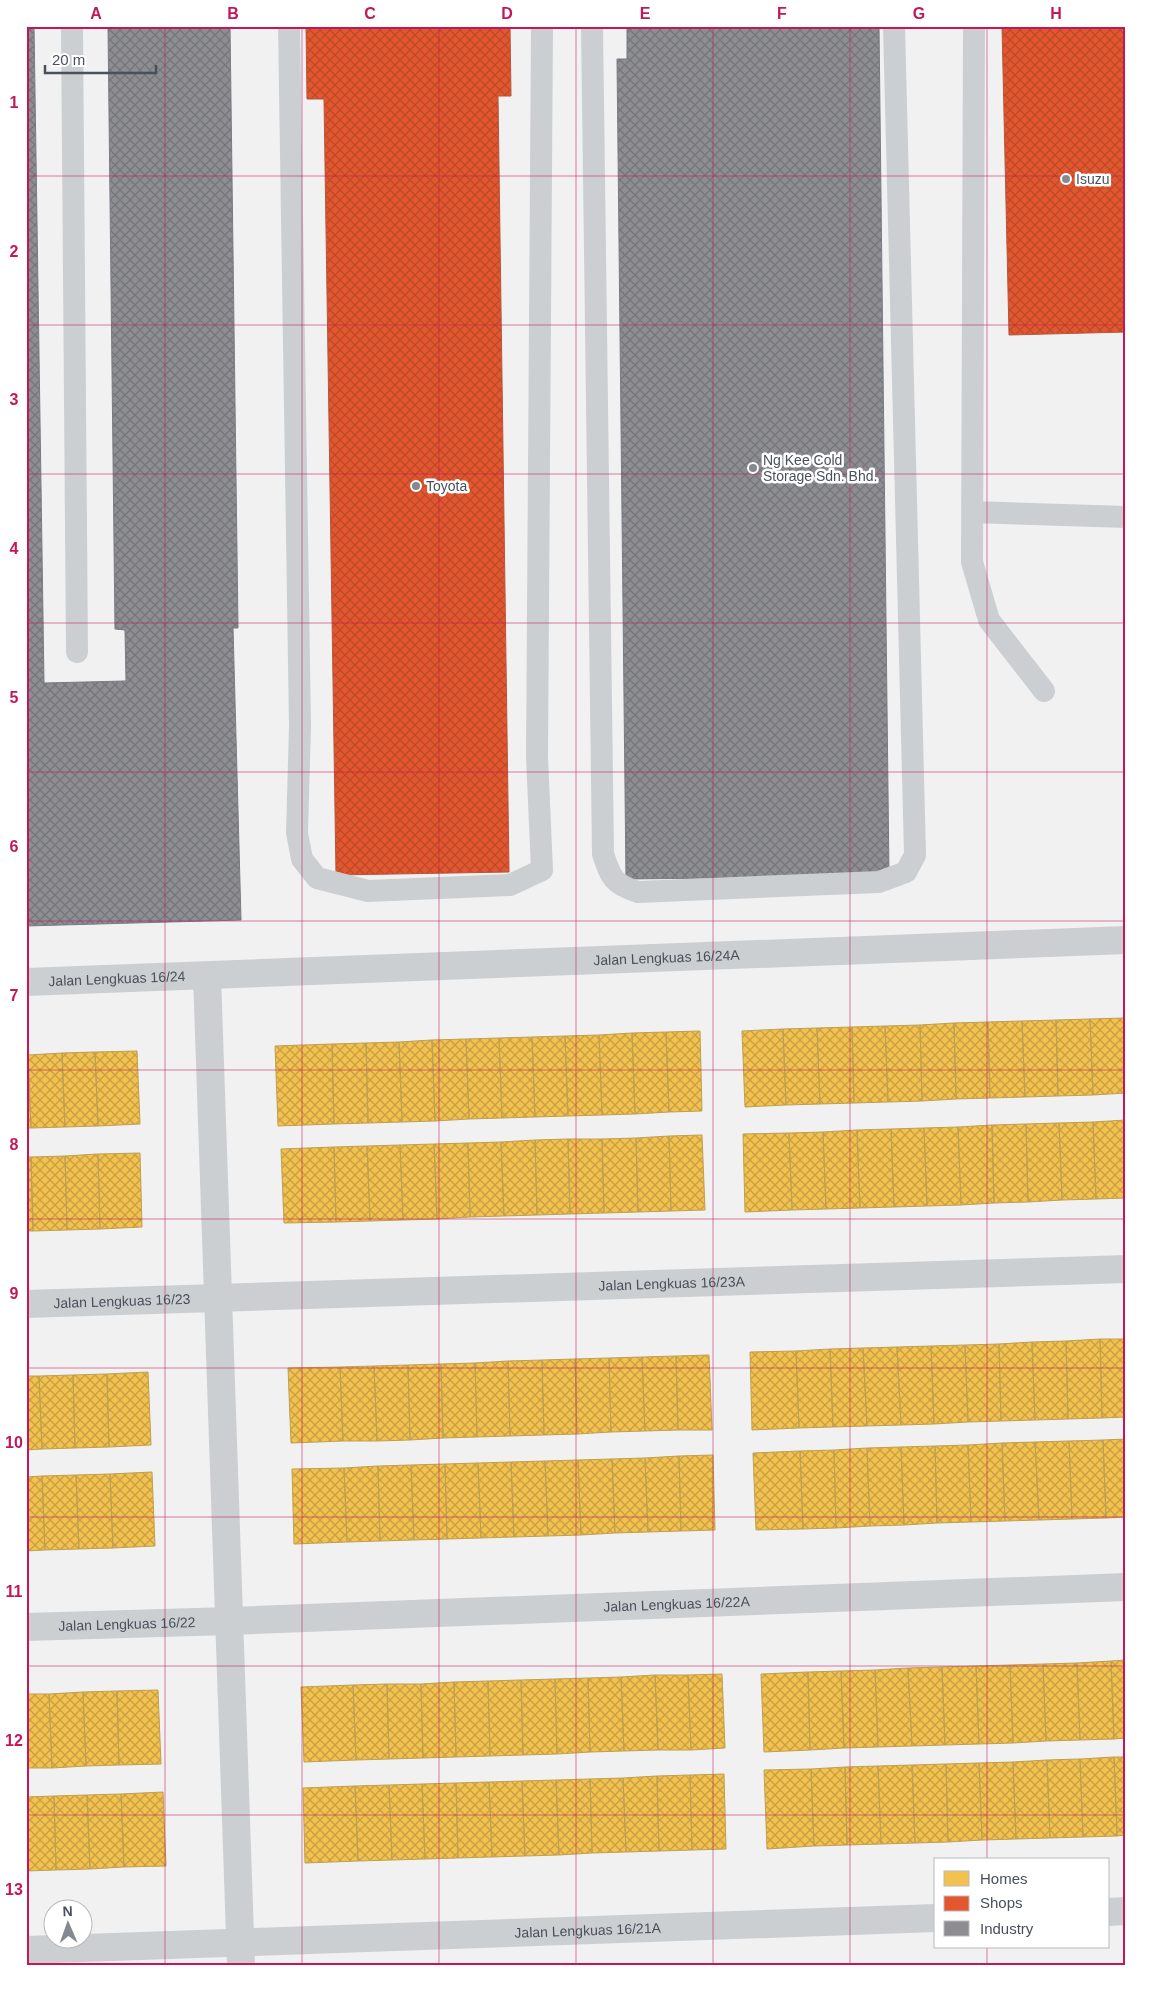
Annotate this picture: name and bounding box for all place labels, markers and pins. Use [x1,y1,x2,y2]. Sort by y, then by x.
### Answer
place label: Isuzu [1076,171,1109,187]
marker: Isuzu [1060,173,1072,185]
place label: Ng Kee Cold Storage Sdn. Bhd. [763,452,877,484]
marker: Ng Kee Cold Storage Sdn. Bhd. [747,462,759,474]
place label: Toyota [426,478,467,494]
marker: Toyota [410,480,422,492]

